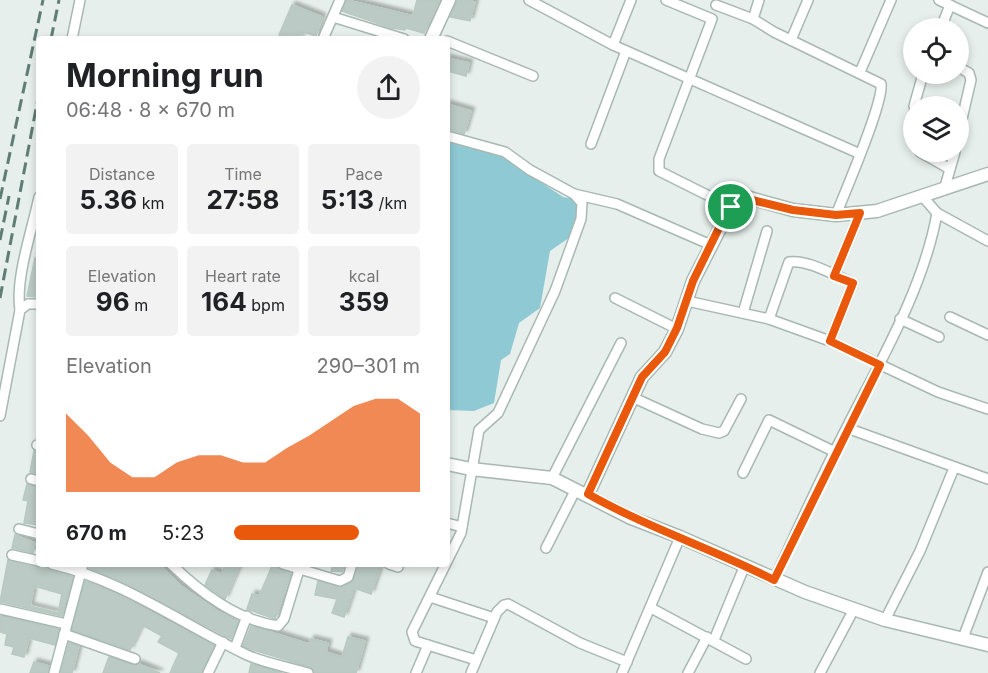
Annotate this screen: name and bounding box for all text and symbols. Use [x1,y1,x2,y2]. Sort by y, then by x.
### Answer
map controls [903,18,969,162]
button: locate [903,18,969,84]
text: Morning run [66,55,264,95]
button: share [357,56,420,119]
button: layers [903,96,969,162]
text: 06:48 · 8 × 670 m [66,98,235,122]
text: Distance [89,164,155,184]
text: Time [224,164,262,184]
text: Pace [345,164,383,184]
pin [705,181,756,232]
text: 5.36 [79,184,137,215]
text: 27:58 [207,184,279,215]
text: 5:13 [321,184,374,215]
icon: arrive [714,190,747,223]
text: km [137,193,165,213]
text: /km [374,193,407,213]
text: Elevation [88,266,156,286]
text: Heart rate [205,266,281,286]
text: kcal [349,266,379,286]
text: 96 [96,286,130,317]
text: 164 [201,286,247,317]
text: 359 [339,286,389,317]
text: m [130,295,148,315]
text: bpm [247,295,285,315]
text: Elevation [66,354,152,378]
text: 290–301 m [317,354,420,378]
text: 670 m [66,521,127,545]
text: 5:23 [162,521,204,545]

